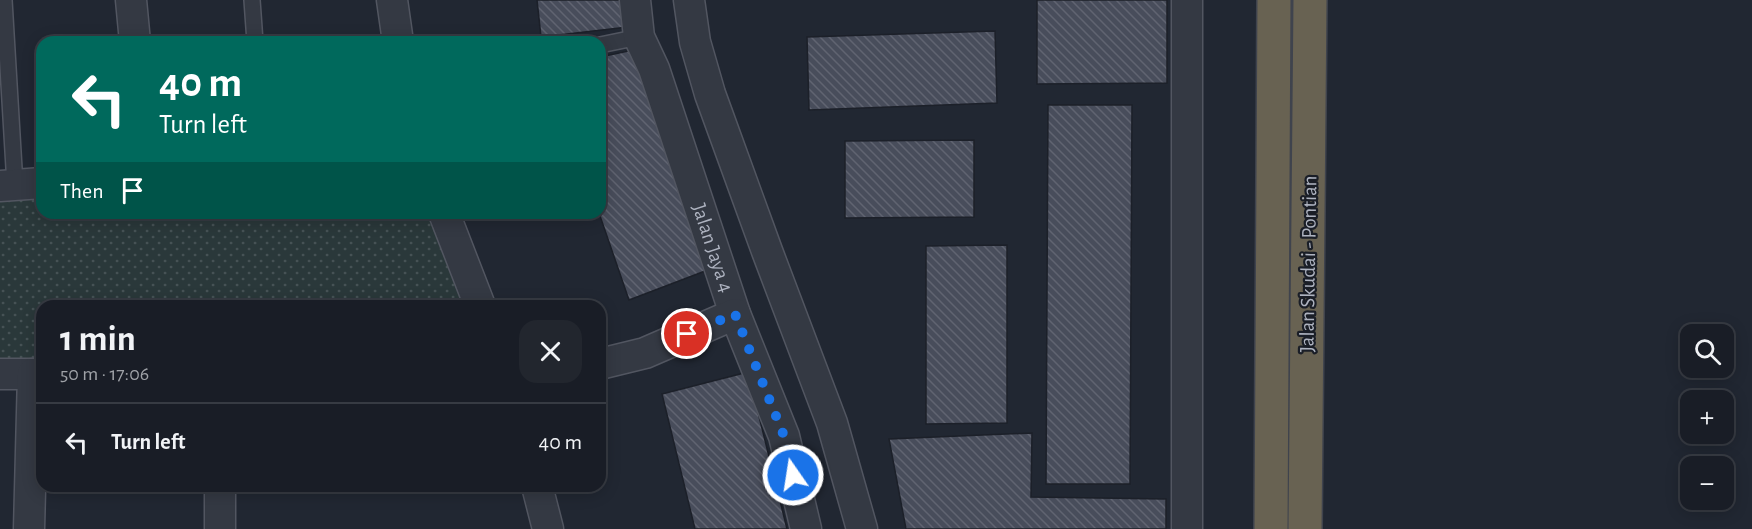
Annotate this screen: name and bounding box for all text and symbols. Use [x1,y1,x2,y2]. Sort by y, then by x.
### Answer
icon: left [60,60,138,138]
text: 40 m [159,62,242,104]
text: Turn left [159,111,247,138]
icon: arrive [116,174,149,207]
street label: Jalan Skudai - Pontian [1296,175,1321,353]
text: Then [60,180,104,202]
street label: Jalan Jaya 4 [688,201,737,295]
pin [661,308,712,359]
icon: arrive [670,317,703,350]
button: close [519,320,582,383]
text: 1 min [60,321,136,357]
map controls [1680,324,1734,510]
button: search [1680,324,1734,378]
text: 50 m · 17:06 [60,364,149,384]
button: + [1680,390,1734,444]
icon: left [60,426,93,459]
text: Turn left [111,431,185,453]
text: 40 m [539,431,582,453]
position arrow [761,443,825,507]
button: − [1680,456,1734,510]

